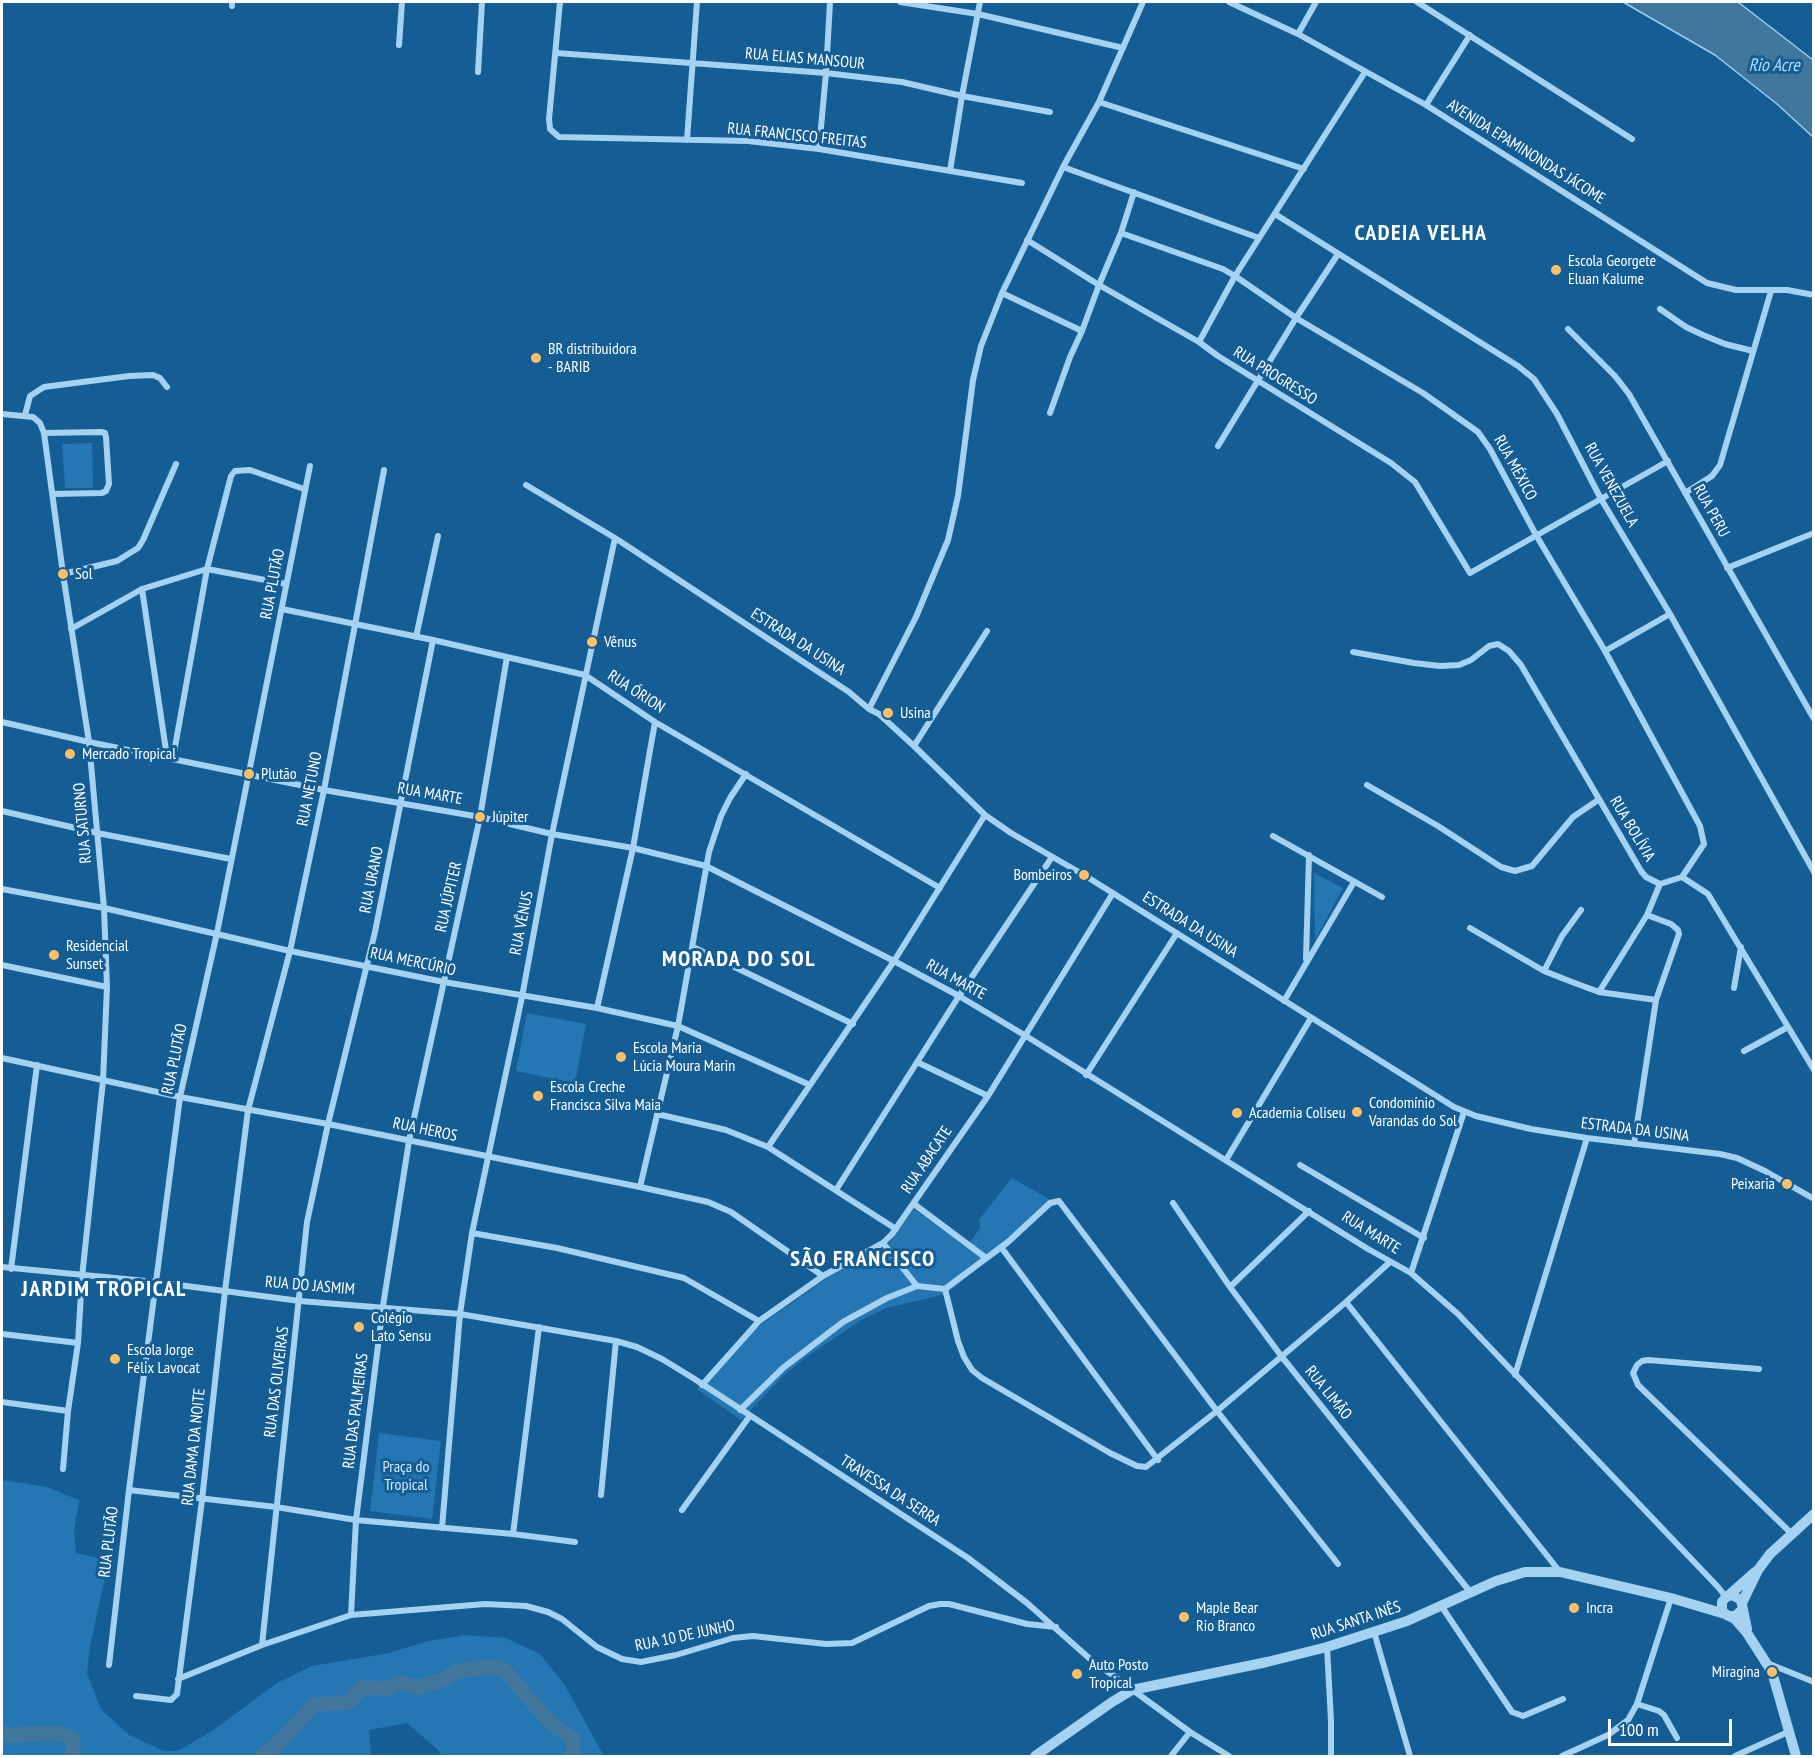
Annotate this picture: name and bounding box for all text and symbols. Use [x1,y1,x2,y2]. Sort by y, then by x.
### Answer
street label: RUA ELIAS MANSOUR [744,44,866,74]
water label: Rio Acre [1748,55,1800,77]
street label: AVENIDA EPAMINONDAS JÁCOME [1443,95,1609,209]
street label: RUA FRANCISCO FREITAS [727,119,867,153]
district label: CADEIA VELHA [1355,221,1487,247]
place label: Escola Georgete Eluan Kalume [1568,251,1656,289]
marker: Escola Georgete Eluan Kalume [1549,263,1563,277]
place label: BR distribuidora - BARIB [548,339,637,377]
street label: RUA PROGRESSO [1230,343,1320,409]
marker: BR distribuidora - BARIB [529,351,543,365]
street label: RUA MÉXICO [1489,432,1541,504]
street label: RUA VENEZUELA [1580,440,1642,530]
street label: RUA PERU [1689,481,1733,541]
street label: RUA PLUTÃO [257,547,289,621]
place label: Sol [75,564,92,584]
marker: Sol [56,567,70,581]
street label: ESTRADA DA USINA [747,604,849,680]
place label: Vênus [604,632,637,652]
marker: Vênus [585,635,599,649]
street label: RUA ÓRION [604,666,668,718]
place label: Usina [900,703,931,723]
marker: Usina [881,706,895,720]
place label: Mercado Tropical [82,744,176,764]
marker: Mercado Tropical [63,747,77,761]
street label: RUA NETUNO [293,750,327,828]
place label: Plutão [261,764,297,784]
marker: Plutão [242,767,256,781]
street label: RUA MARTE [396,779,464,809]
street label: RUA SATURNO [70,782,96,864]
street label: RUA BOLÍVIA [1605,793,1659,865]
place label: Júpiter [492,807,528,827]
marker: Júpiter [473,810,487,824]
street label: RUA URANO [356,845,388,915]
street label: RUA JÚPITER [432,860,466,934]
place label: Bombeiros [1013,865,1072,885]
marker: Bombeiros [1077,868,1091,882]
street label: ESTRADA DA USINA [1139,888,1241,962]
street label: RUA VÊNUS [506,889,538,957]
place label: Residencial Sunset [66,936,128,974]
street label: RUA MERCÚRIO [368,944,458,980]
district label: MORADA DO SOL [662,947,816,973]
marker: Residencial Sunset [47,948,61,962]
street label: RUA MARTE [923,956,989,1004]
street label: RUA PLUTÃO [158,1022,192,1096]
place label: Escola Maria Lúcia Moura Marin [633,1038,735,1076]
marker: Escola Maria Lúcia Moura Marin [614,1050,628,1064]
place label: Escola Creche Francisca Silva Maia [550,1077,661,1115]
marker: Escola Creche Francisca Silva Maia [531,1089,545,1103]
place label: Condomínio Varandas do Sol [1369,1093,1457,1131]
place label: Academia Coliseu [1249,1103,1346,1123]
marker: Condomínio Varandas do Sol [1350,1105,1364,1119]
marker: Academia Coliseu [1230,1106,1244,1120]
street label: RUA HEROS [391,1114,459,1146]
street label: ESTRADA DA USINA [1580,1114,1690,1146]
street label: RUA ABACATE [898,1123,956,1197]
place label: Peixaria [1731,1174,1775,1194]
marker: Peixaria [1780,1177,1794,1191]
street label: RUA MARTE [1338,1207,1404,1259]
district label: SÃO FRANCISCO [790,1247,936,1273]
street label: RUA DO JASMIM [264,1273,356,1299]
district label: JARDIM TROPICAL [21,1277,187,1303]
place label: Colégio Lato Sensu [371,1308,431,1346]
marker: Colégio Lato Sensu [352,1320,366,1334]
street label: RUA DAS OLIVEIRAS [261,1325,293,1439]
place label: Escola Jorge Félix Lavocat [127,1340,200,1378]
marker: Escola Jorge Félix Lavocat [108,1352,122,1366]
street label: RUA DAS PALMEIRAS [339,1352,373,1470]
street label: RUA LIMÃO [1301,1362,1355,1424]
street label: RUA DAMA DA NOITE [178,1387,210,1507]
street label: TRAVESSA DA SERRA [836,1451,944,1531]
park label: Praça do Tropical [383,1457,429,1495]
street label: RUA PLUTÃO [95,1505,123,1579]
street label: RUA SANTA INÊS [1309,1597,1403,1645]
place label: Maple Bear Rio Branco [1196,1598,1258,1636]
place label: Incra [1586,1598,1613,1618]
marker: Incra [1567,1601,1581,1615]
marker: Maple Bear Rio Branco [1177,1610,1191,1624]
street label: RUA 10 DE JUNHO [633,1616,737,1656]
place label: Auto Posto Tropical [1089,1655,1148,1693]
place label: Miragina [1712,1662,1760,1682]
marker: Miragina [1765,1665,1779,1679]
marker: Auto Posto Tropical [1070,1667,1084,1681]
scale bar [1611,1707,1736,1745]
text: 100 m [1619,1718,1659,1741]

